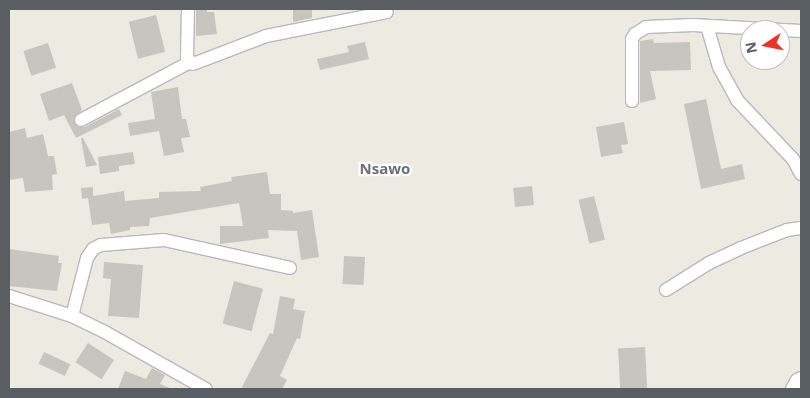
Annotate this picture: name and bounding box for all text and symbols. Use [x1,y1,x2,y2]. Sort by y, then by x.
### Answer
north arrow [740,20,790,70]
text: N [740,40,761,55]
district label: Nsawo [360,160,410,178]

